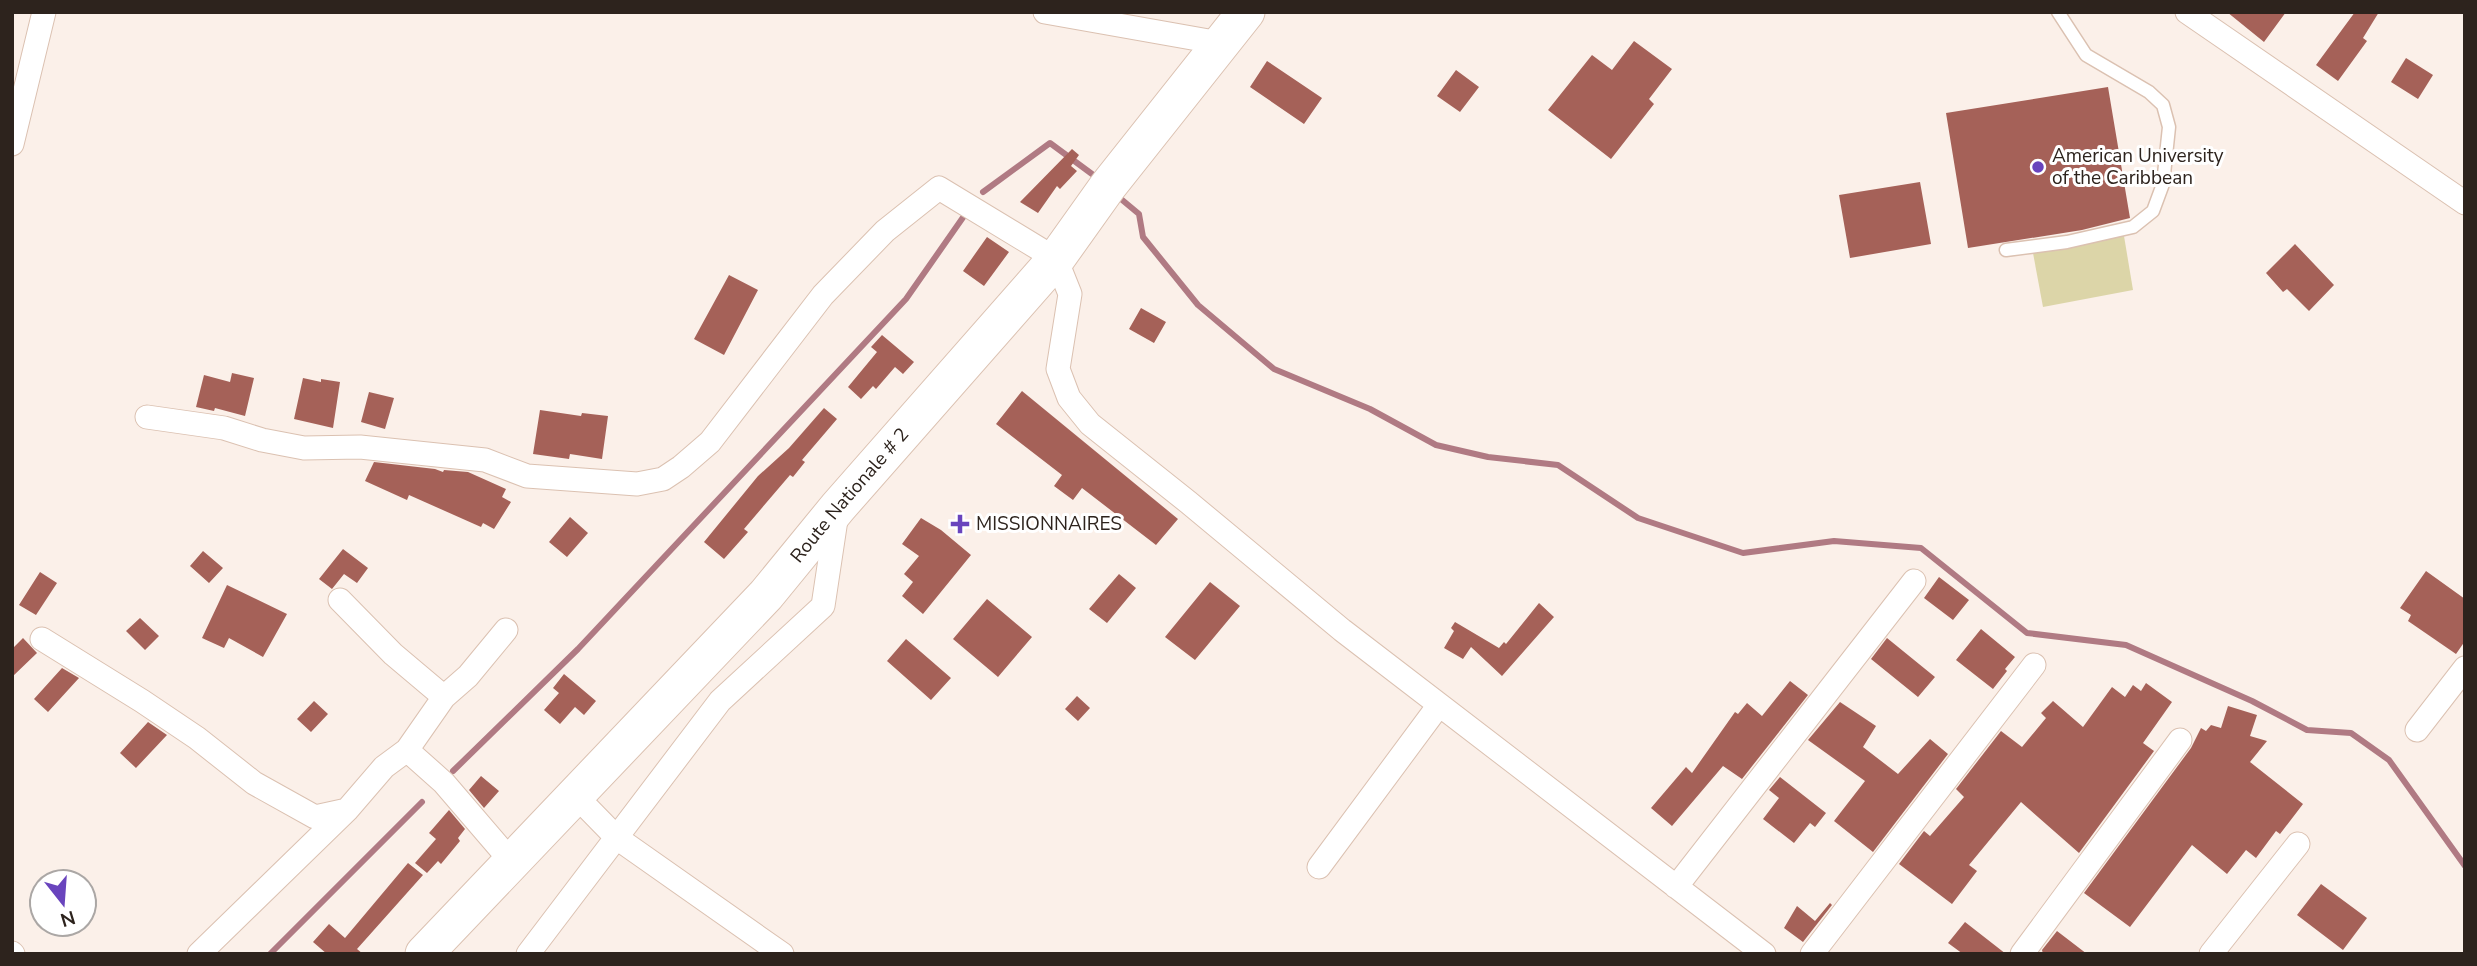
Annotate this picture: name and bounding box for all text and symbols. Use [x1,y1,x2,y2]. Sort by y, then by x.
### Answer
place label: American University of the Caribbean [2052,143,2224,191]
marker: American University of the Caribbean [2030,159,2046,175]
street label: Route Nationale # 2 [784,422,915,568]
place label: MISSIONNAIRES [976,511,1122,537]
marker: MISSIONNAIRES [950,514,970,534]
north arrow [28,868,98,938]
text: N [57,904,78,933]

